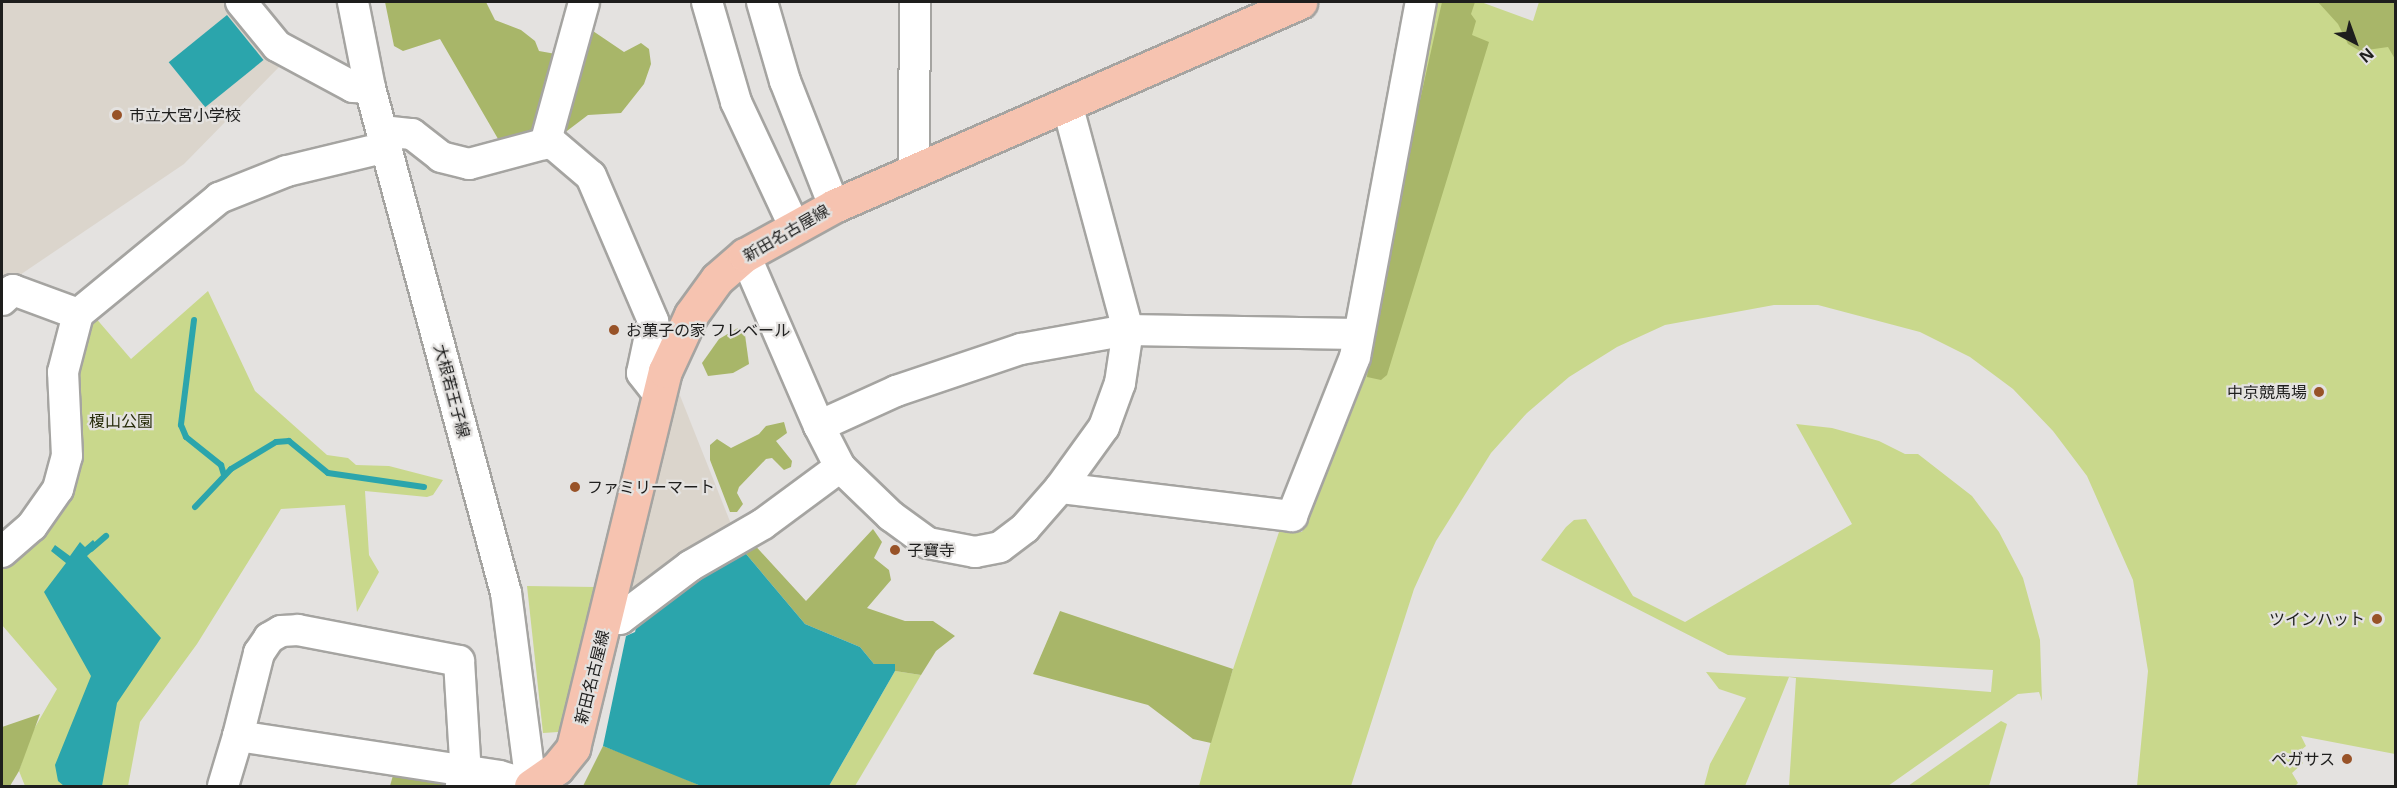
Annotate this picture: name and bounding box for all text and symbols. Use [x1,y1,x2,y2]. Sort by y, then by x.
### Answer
north arrow [2325,12,2385,72]
text: N [2355,43,2379,68]
place label: 市立大宮小学校 [129,105,241,125]
marker: 市立大宮小学校 [110,108,124,122]
street label: 新田名古屋線 [740,201,832,265]
place label: お菓子の家 フレベール [626,320,790,340]
marker: お菓子の家 フレベール [607,323,621,337]
street label: 大根若王子線 [430,342,474,440]
place label: 中京競馬場 [2227,382,2307,402]
marker: 中京競馬場 [2312,385,2326,399]
park label: 榎山公園 [89,411,153,431]
place label: ファミリーマート [587,477,715,497]
marker: ファミリーマート [568,480,582,494]
place label: 子寶寺 [907,540,955,560]
marker: 子寶寺 [888,543,902,557]
place label: ツインハット [2269,609,2365,629]
marker: ツインハット [2370,612,2384,626]
street label: 新田名古屋線 [571,628,613,726]
place label: ペガサス [2271,749,2335,769]
marker: ペガサス [2340,752,2354,766]

